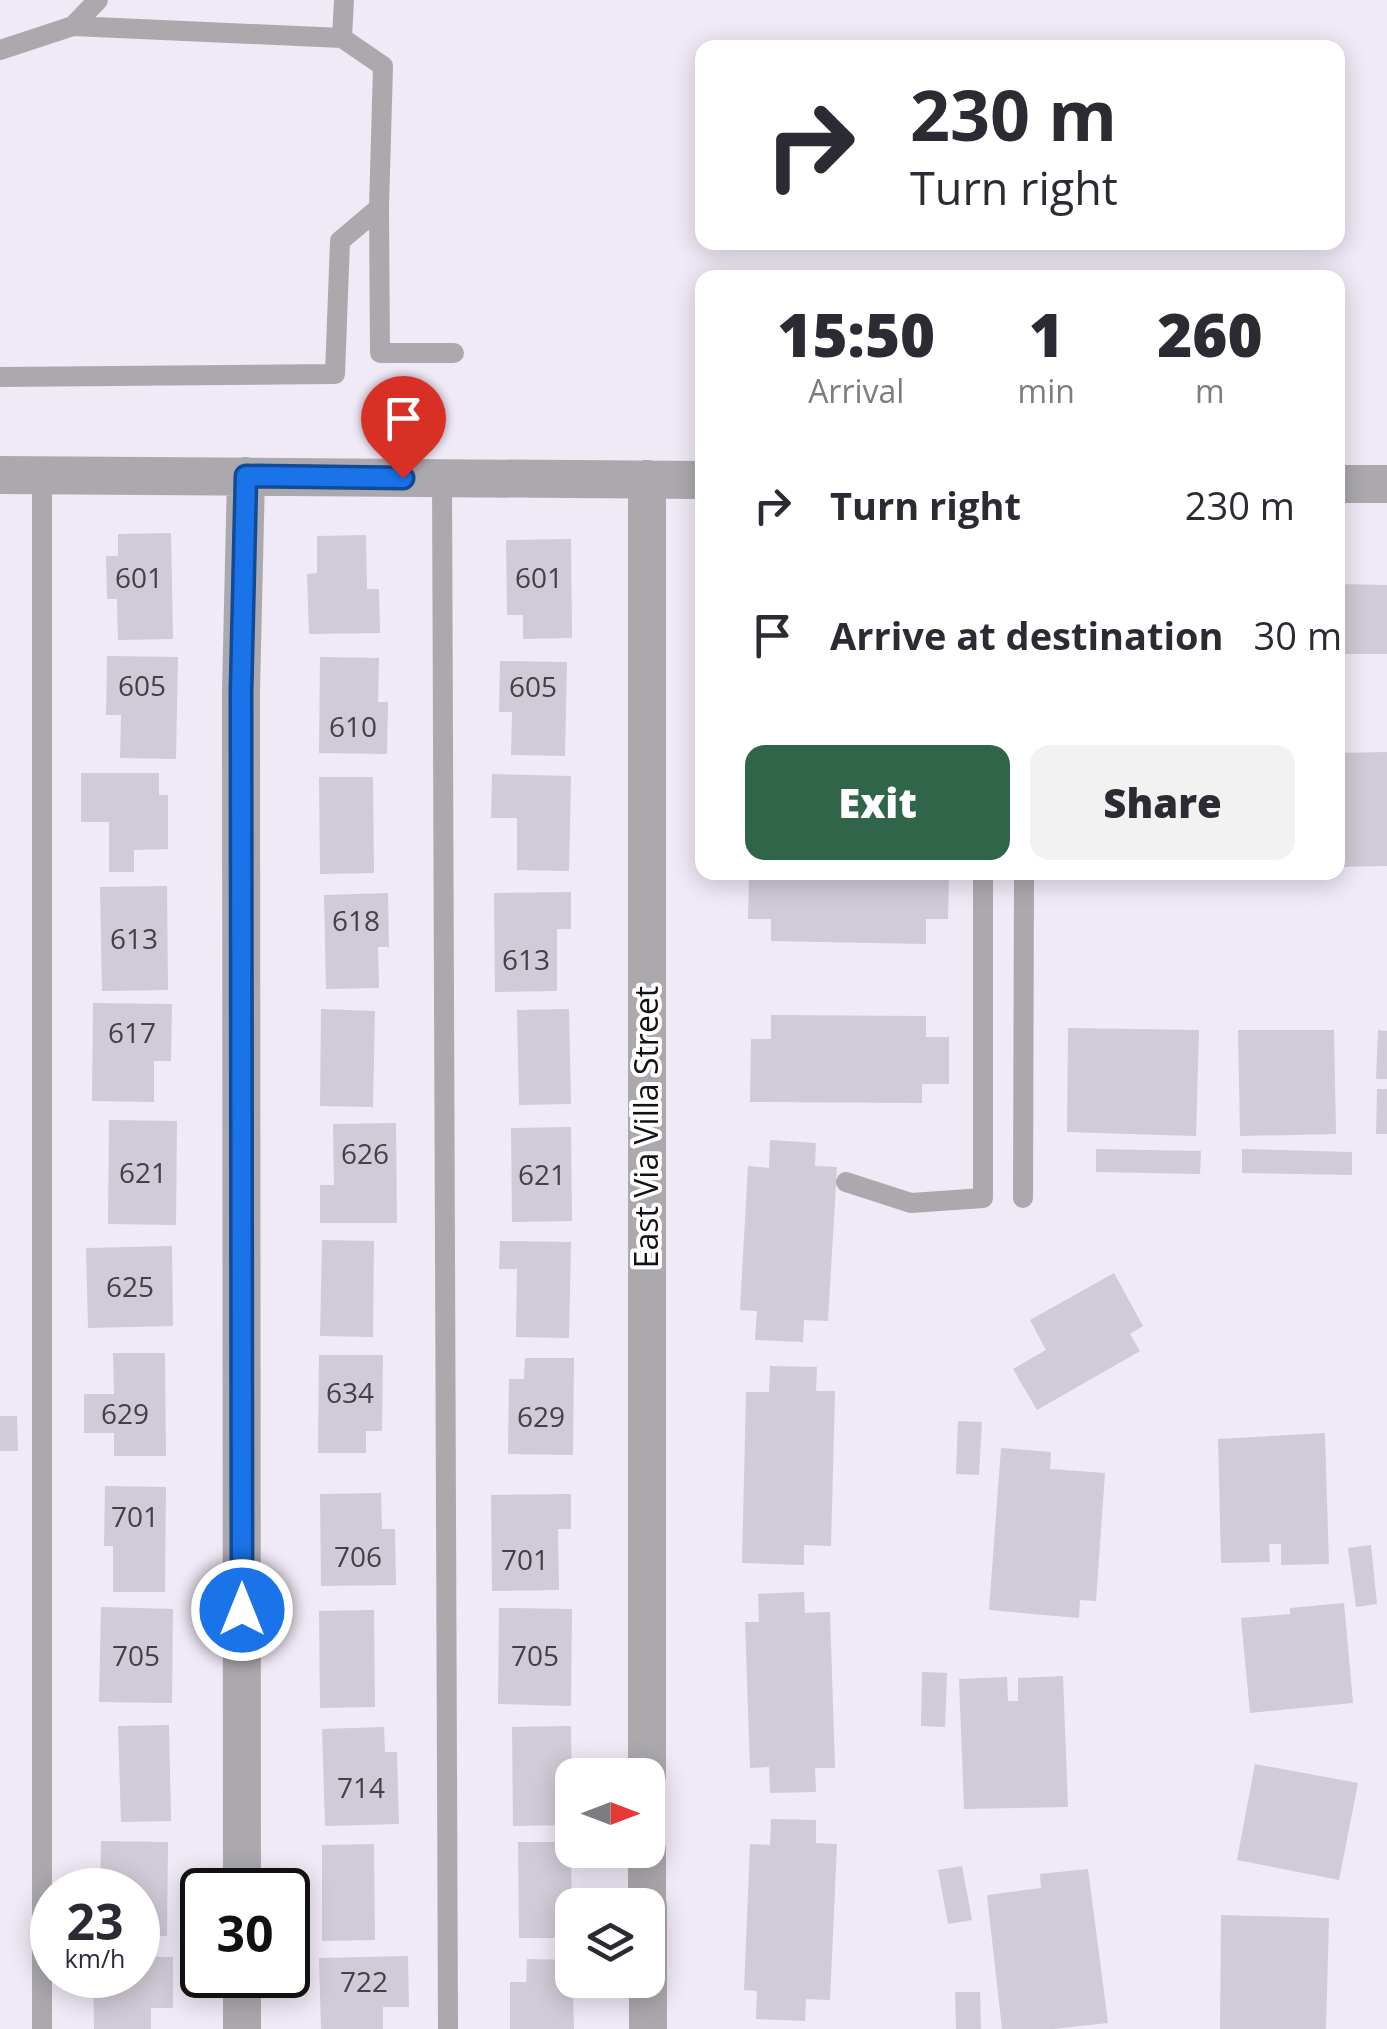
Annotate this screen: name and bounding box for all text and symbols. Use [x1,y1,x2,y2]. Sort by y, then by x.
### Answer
text: 230 m [910,66,1117,162]
icon: right [745,80,875,210]
text: Turn right [910,157,1118,218]
text: 15:50 [777,293,935,375]
text: 1 [1029,293,1064,375]
text: 260 [1157,293,1263,375]
text: Arrival [808,369,904,412]
text: min [1018,369,1075,412]
text: m [1195,369,1225,412]
pin [361,376,446,479]
icon: arrive [376,391,431,446]
icon: right [745,478,800,533]
text: Turn right [830,479,1021,531]
text: 230 m [1185,479,1295,531]
house number: 601 [115,558,163,596]
house number: 601 [515,558,563,596]
icon: arrive [745,608,800,663]
text: Arrive at destination [830,609,1224,661]
text: 30 m [1254,609,1342,661]
house number: 605 [118,666,166,704]
house number: 605 [509,667,557,705]
house number: 610 [329,707,377,745]
button: Exit [745,745,1010,860]
button: Share [1030,745,1295,860]
house number: 618 [332,901,380,939]
house number: 613 [110,919,158,957]
house number: 613 [502,940,550,978]
street label: East Via Villa Street [624,986,667,1268]
house number: 617 [108,1013,156,1051]
house number: 626 [341,1134,389,1172]
house number: 621 [119,1153,167,1191]
house number: 621 [518,1155,566,1193]
house number: 625 [106,1267,154,1305]
house number: 634 [326,1373,374,1411]
house number: 629 [101,1394,149,1432]
house number: 629 [517,1397,565,1435]
house number: 701 [111,1497,159,1535]
house number: 706 [334,1537,382,1575]
house number: 701 [501,1540,549,1578]
position arrow [190,1558,294,1662]
house number: 705 [112,1636,160,1674]
house number: 705 [511,1636,559,1674]
north arrow [555,1758,665,1868]
map controls [555,1758,665,1998]
house number: 714 [337,1768,385,1806]
speed limit sign: 30 [180,1868,310,1998]
text: 23 [66,1887,124,1955]
button: layers [555,1888,665,1998]
text: km/h [65,1941,125,1975]
house number: 722 [340,1962,388,2000]

